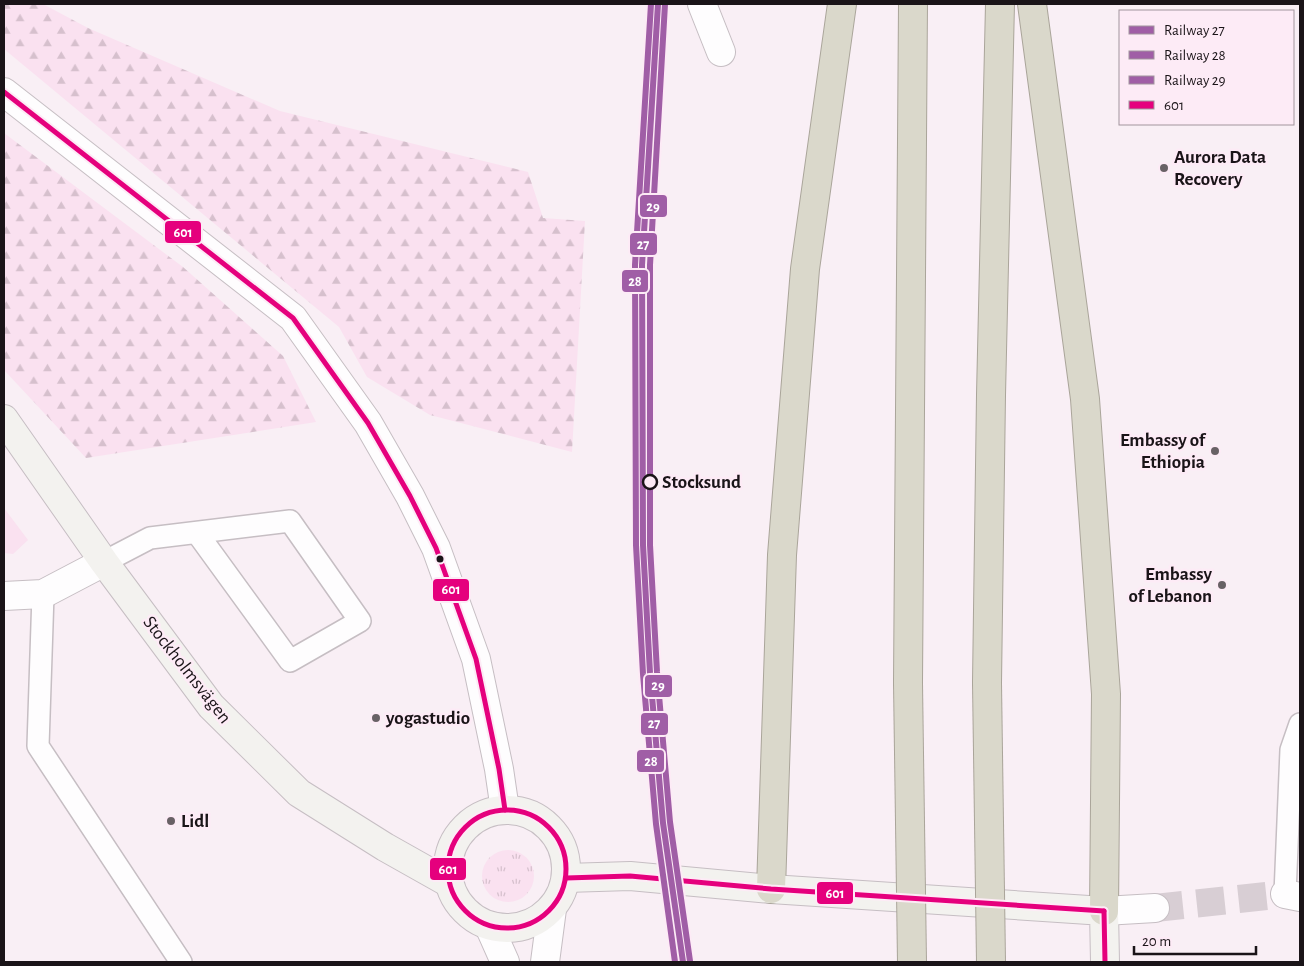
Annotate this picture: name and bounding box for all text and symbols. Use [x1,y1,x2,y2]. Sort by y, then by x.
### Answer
legend [1119,10,1294,125]
text: Railway 27 [1164,23,1225,38]
text: Railway 28 [1164,48,1226,63]
text: Railway 29 [1164,73,1226,88]
text: 601 [1164,98,1184,113]
place label: Aurora Data Recovery [1174,148,1266,189]
marker: Aurora Data Recovery [1158,162,1170,174]
line badge: 29 [639,194,668,218]
text: 29 [646,200,660,214]
line badge: 601 [164,220,202,244]
text: 601 [173,226,193,240]
line badge: 27 [629,232,658,256]
text: 27 [637,238,649,252]
line badge: 28 [621,269,649,293]
text: 28 [628,275,642,289]
place label: Embassy of Ethiopia [1120,431,1207,472]
marker: Embassy of Ethiopia [1209,445,1221,457]
place label: Stocksund [662,473,741,492]
marker: Stocksund [642,474,658,490]
unlabelled marker [435,554,445,564]
place label: Embassy of Lebanon [1129,565,1212,606]
line badge: 601 [432,578,470,602]
marker: Embassy of Lebanon [1216,579,1228,591]
text: 601 [441,583,461,597]
street label: Stockholmsvägen [139,613,235,727]
line badge: 29 [644,674,673,698]
text: 29 [651,679,665,693]
place label: yogastudio [385,709,470,728]
marker: yogastudio [370,712,382,724]
line badge: 27 [640,712,669,736]
text: 27 [648,717,660,731]
line badge: 28 [636,749,665,773]
text: 28 [644,755,658,769]
place label: Lidl [181,812,209,831]
marker: Lidl [165,815,177,827]
line badge: 601 [429,857,467,881]
text: 601 [438,863,458,877]
line badge: 601 [816,881,854,905]
text: 601 [825,887,845,901]
scale bar [1134,924,1256,956]
text: 20 m [1142,934,1171,949]

